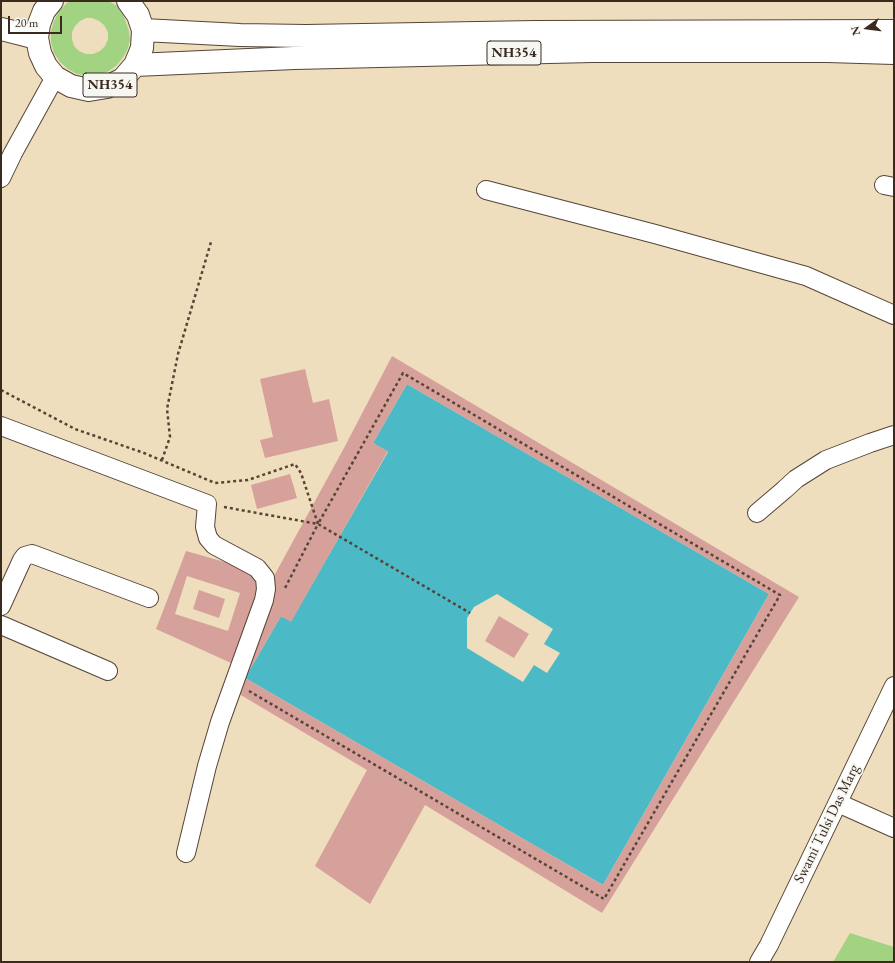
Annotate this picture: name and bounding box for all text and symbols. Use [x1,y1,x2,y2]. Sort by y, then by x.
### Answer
scale bar [10,8,64,34]
north arrow [847,8,887,48]
text: 20 m [15,15,38,31]
text: N [847,25,863,37]
road number: NH354 [487,41,541,65]
road number: NH354 [83,73,137,97]
street label: Swami Tulsi Das Marg [790,761,864,887]

